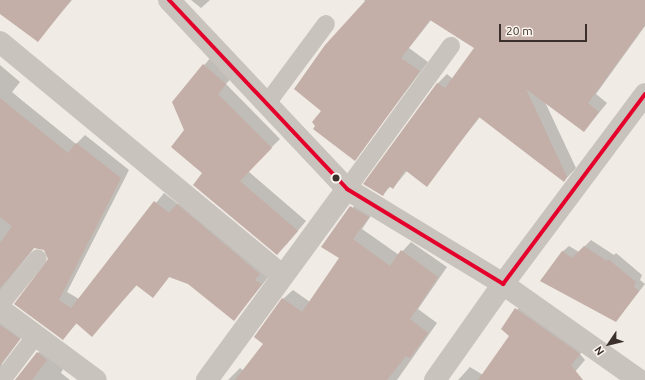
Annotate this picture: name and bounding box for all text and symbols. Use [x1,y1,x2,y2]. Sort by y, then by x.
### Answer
scale bar [501,16,589,42]
text: 20 m [506,24,533,37]
unlabelled marker [331,173,341,183]
north arrow [589,324,629,364]
text: N [592,344,606,358]

